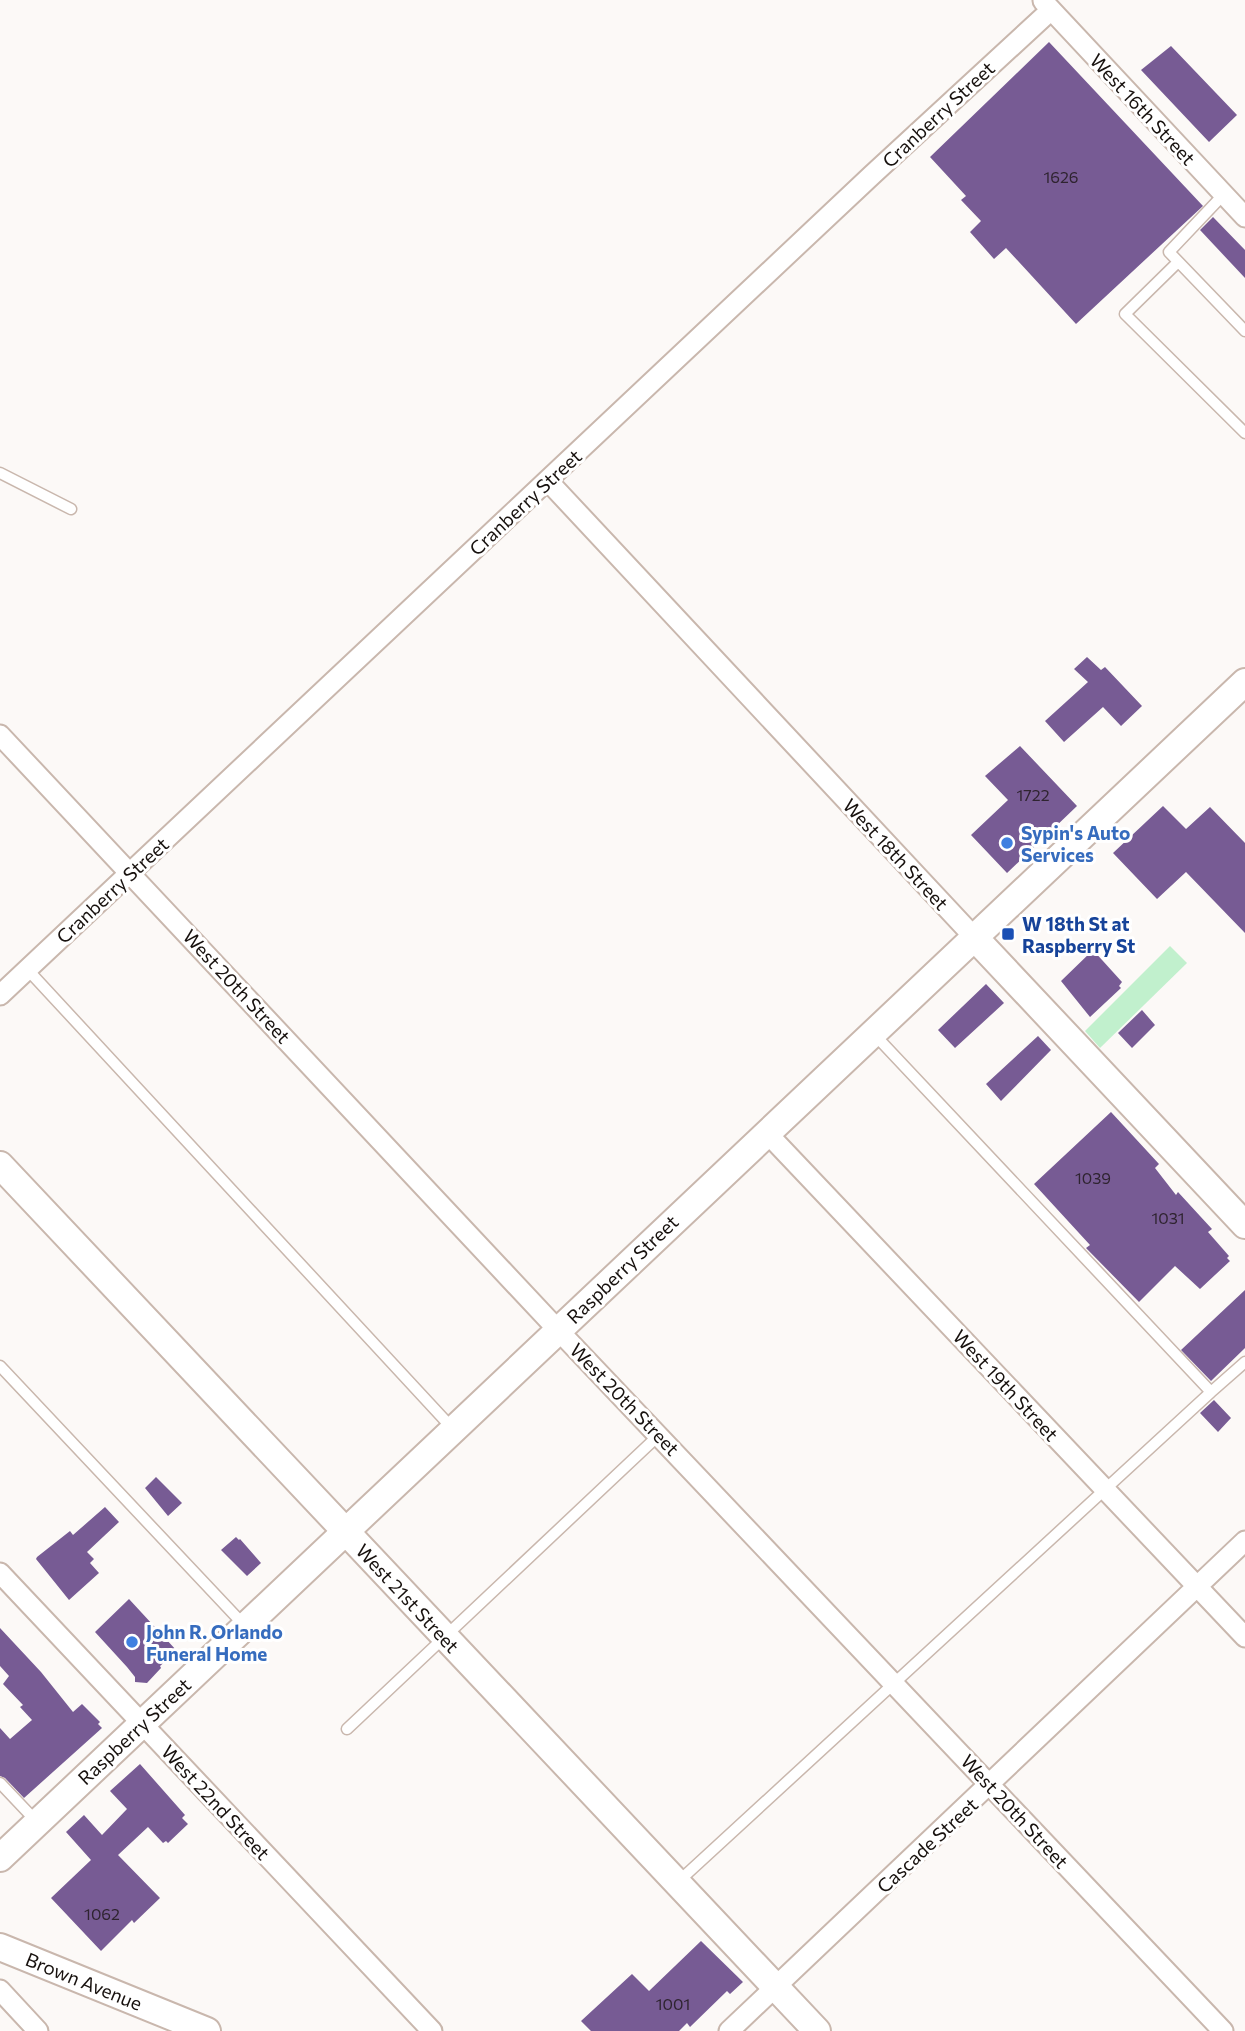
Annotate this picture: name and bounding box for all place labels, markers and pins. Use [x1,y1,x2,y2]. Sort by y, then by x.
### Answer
place label: Sypin's Auto Services [1021,821,1130,866]
marker: Sypin's Auto Services [999,835,1015,851]
place label: W 18th St at Raspberry St [1022,912,1135,957]
marker: W 18th St at Raspberry St [1000,926,1016,942]
place label: John R. Orlando Funeral Home [146,1620,283,1665]
marker: John R. Orlando Funeral Home [124,1634,140,1650]

